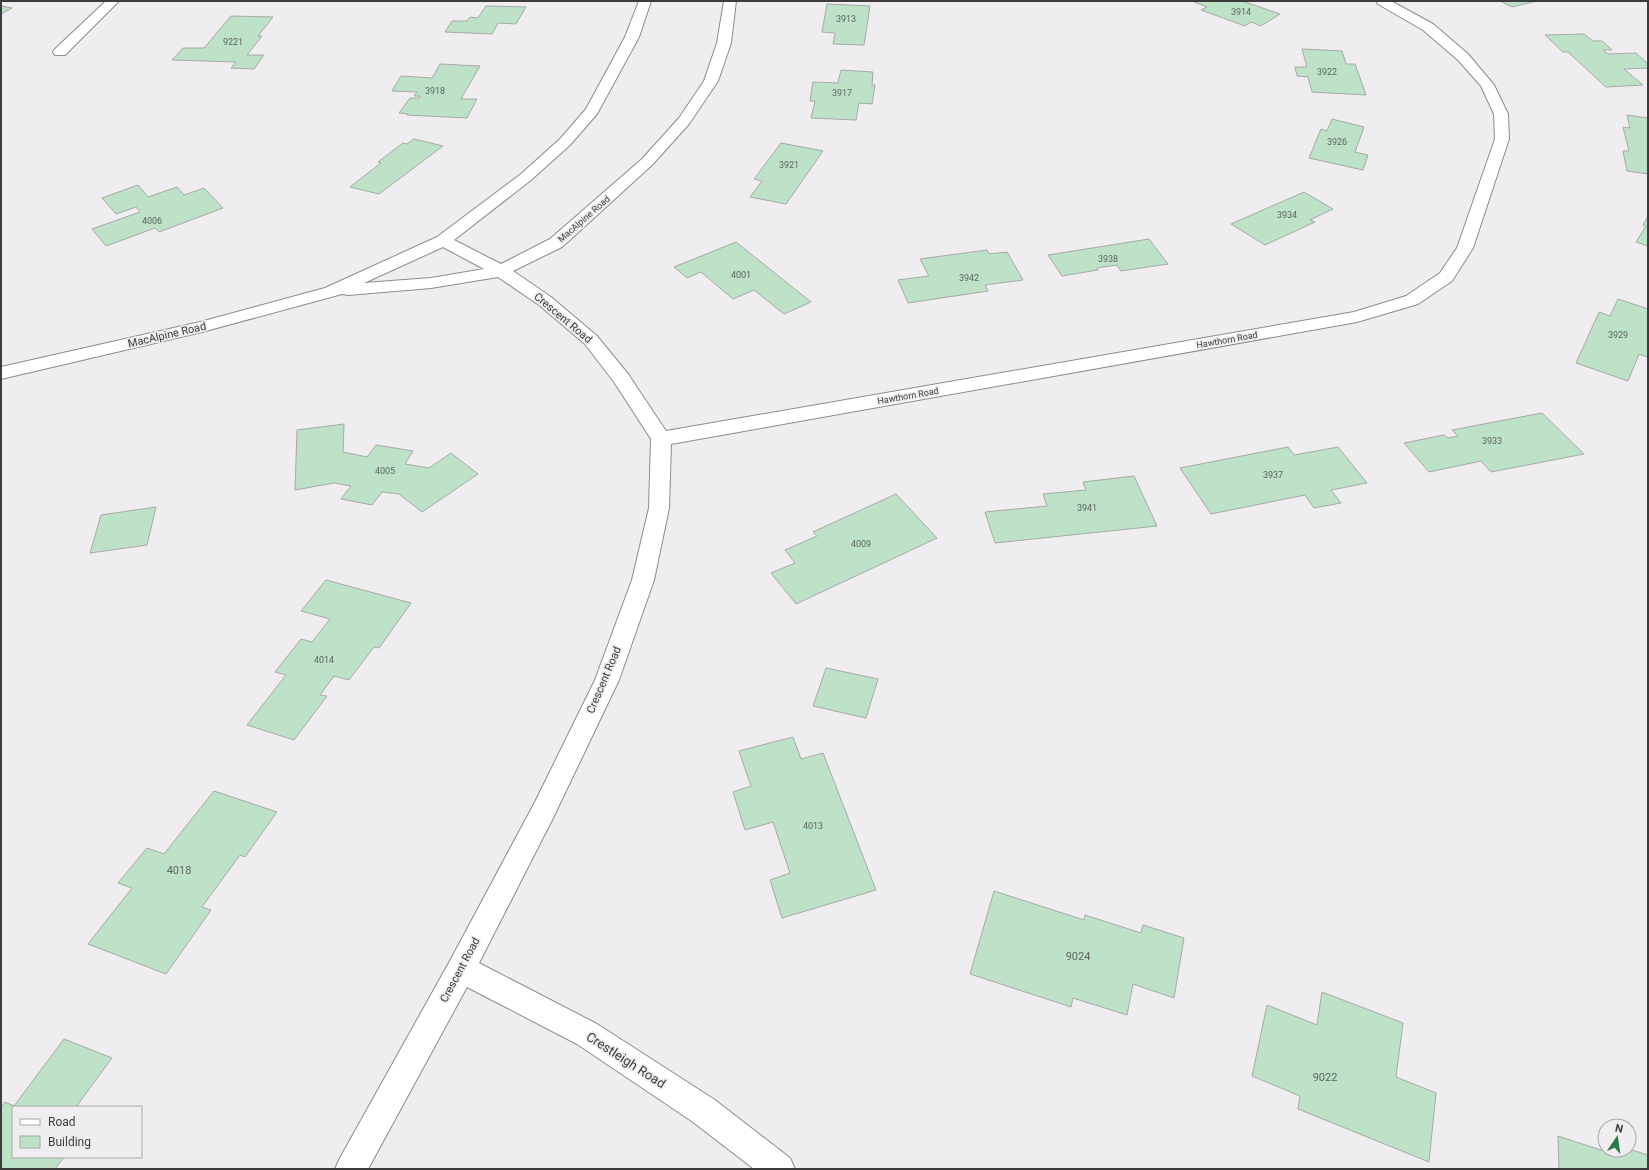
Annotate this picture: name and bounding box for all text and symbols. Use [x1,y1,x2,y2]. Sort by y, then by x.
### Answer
house number: 3914 [1231,7,1251,17]
house number: 3913 [836,14,856,24]
house number: 9221 [223,37,243,47]
house number: 3922 [1317,67,1337,77]
house number: 3918 [425,86,445,96]
house number: 3917 [832,88,852,98]
house number: 3926 [1327,137,1347,147]
house number: 3921 [779,160,799,170]
street label: MacAlpine Road [556,194,612,244]
house number: 3934 [1277,210,1297,220]
house number: 4006 [142,216,162,226]
house number: 3938 [1098,254,1118,264]
house number: 4001 [731,270,751,280]
house number: 3942 [959,273,979,283]
street label: Crescent Road [531,290,595,346]
street label: MacAlpine Road [127,320,207,350]
street label: Hawthorn Road [1196,330,1258,350]
house number: 3929 [1608,330,1628,340]
street label: Hawthorn Road [877,386,939,406]
house number: 3933 [1482,436,1502,446]
house number: 4005 [375,466,395,476]
house number: 3937 [1263,470,1283,480]
house number: 3941 [1077,503,1097,513]
house number: 4009 [851,539,871,549]
street label: Crescent Road [584,645,624,715]
house number: 4014 [314,655,334,665]
house number: 4013 [803,821,823,831]
house number: 4018 [167,864,191,877]
street label: Crescent Road [437,935,483,1005]
house number: 9024 [1066,950,1090,963]
street label: Crestleigh Road [584,1029,668,1091]
house number: 9022 [1313,1071,1337,1084]
legend [12,1106,142,1158]
text: Road [48,1115,76,1129]
north arrow [1597,1118,1637,1158]
text: N [1614,1122,1625,1136]
text: Building [48,1135,91,1149]

